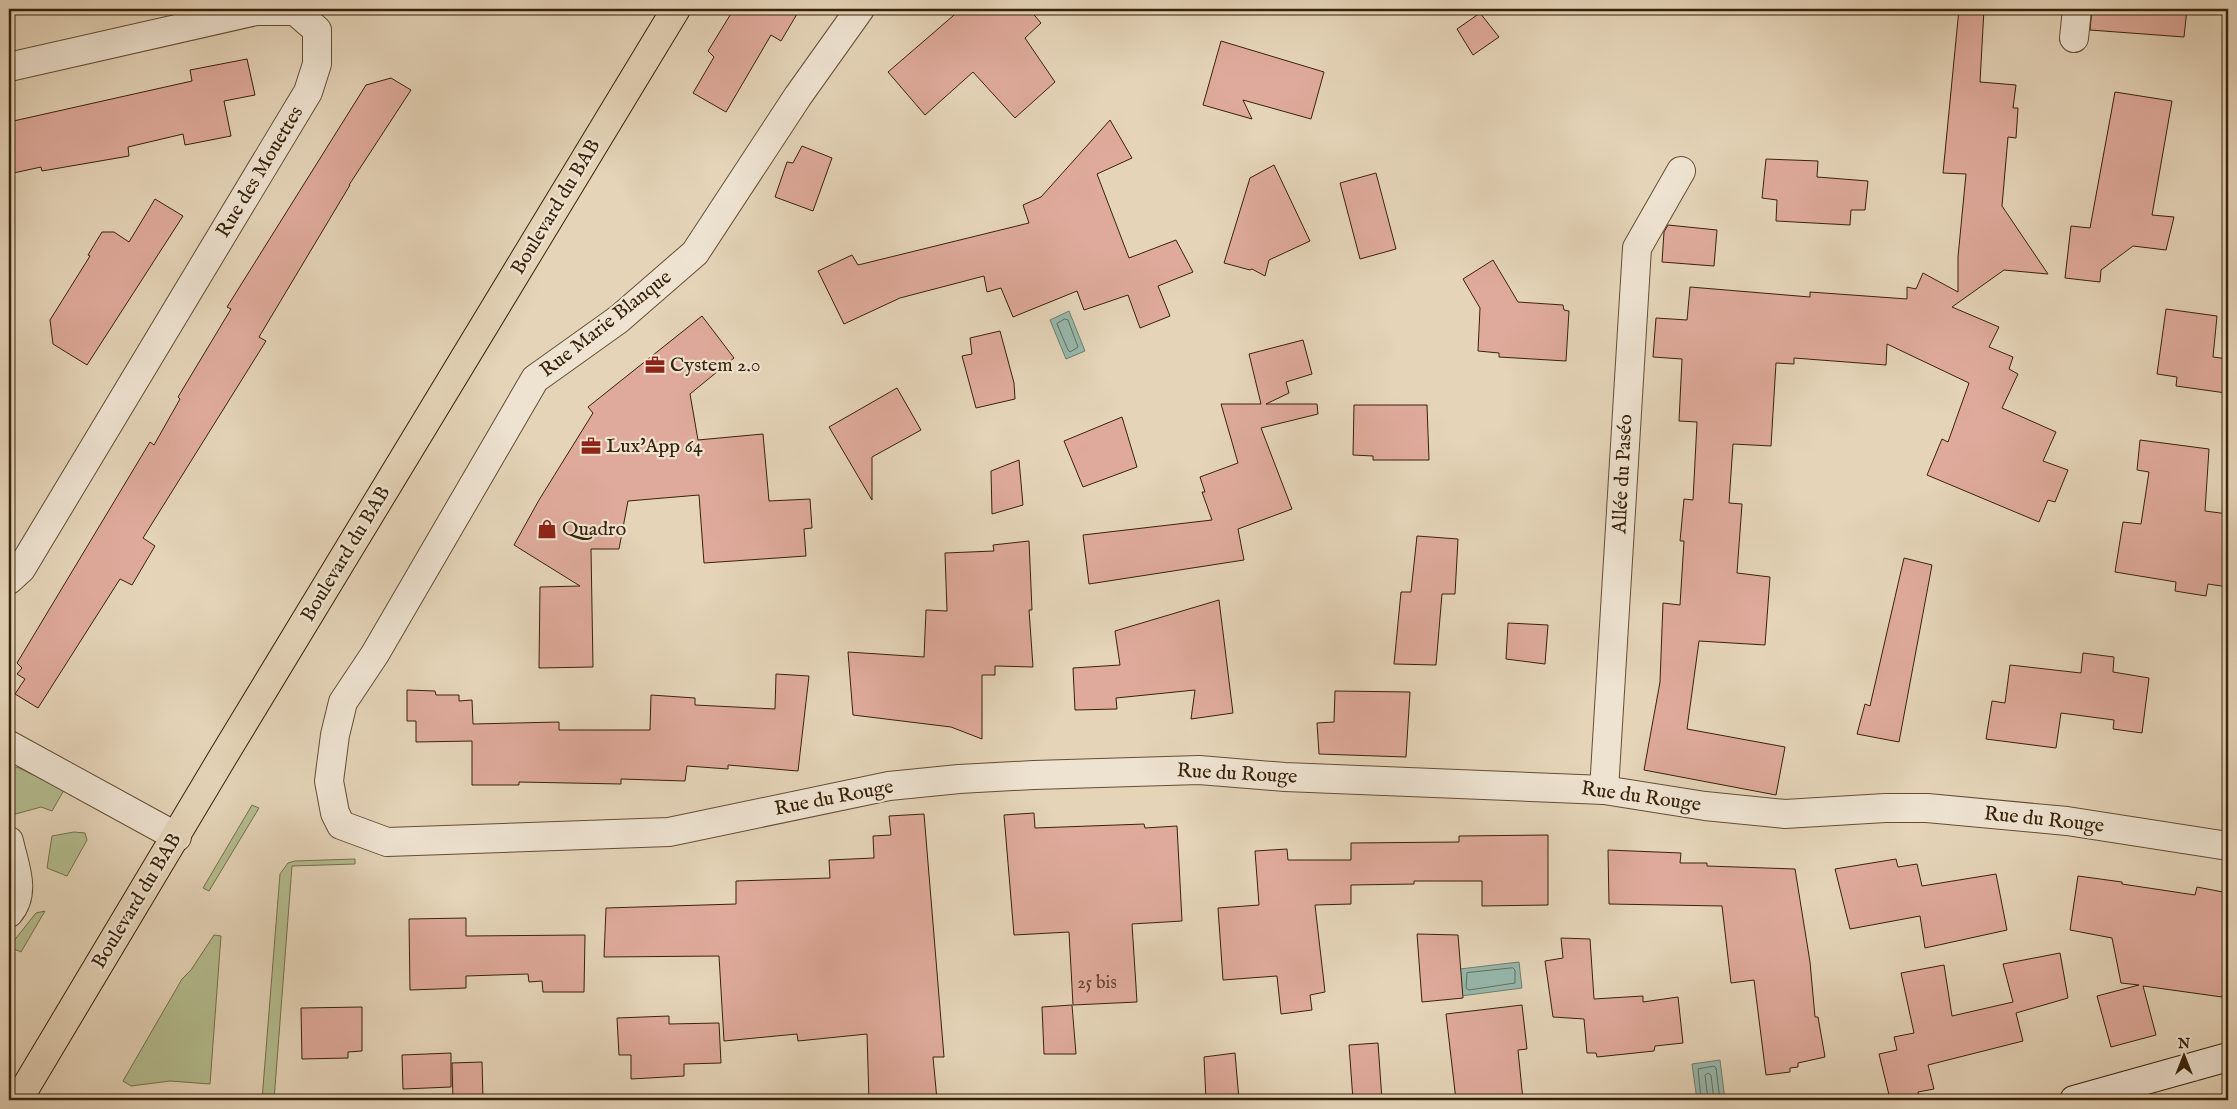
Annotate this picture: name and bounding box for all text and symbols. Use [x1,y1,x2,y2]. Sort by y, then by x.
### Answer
street label: Rue des Mouettes [211,102,309,242]
street label: Boulevard du BAB [506,135,606,279]
street label: Rue Marie Blanque [535,265,677,383]
place label: Cystem 2.0 [670,353,761,378]
office icon: Cystem 2.0 [644,354,666,376]
street label: Allée du Paséo [1607,413,1639,535]
place label: Lux'App 64 [606,434,703,459]
office icon: Lux'App 64 [580,435,602,457]
street label: Boulevard du BAB [296,482,396,626]
place label: Quadro [562,517,626,542]
shop icon: Quadro [536,518,558,540]
street label: Rue du Rouge [1176,758,1298,790]
street label: Rue du Rouge [772,774,896,822]
street label: Rue du Rouge [1580,776,1702,818]
street label: Rue du Rouge [1983,801,2105,839]
street label: Boulevard du BAB [87,829,187,973]
house number: 25 bis [1077,972,1117,995]
north arrow [2160,1032,2210,1082]
text: N [2177,1035,2190,1053]

